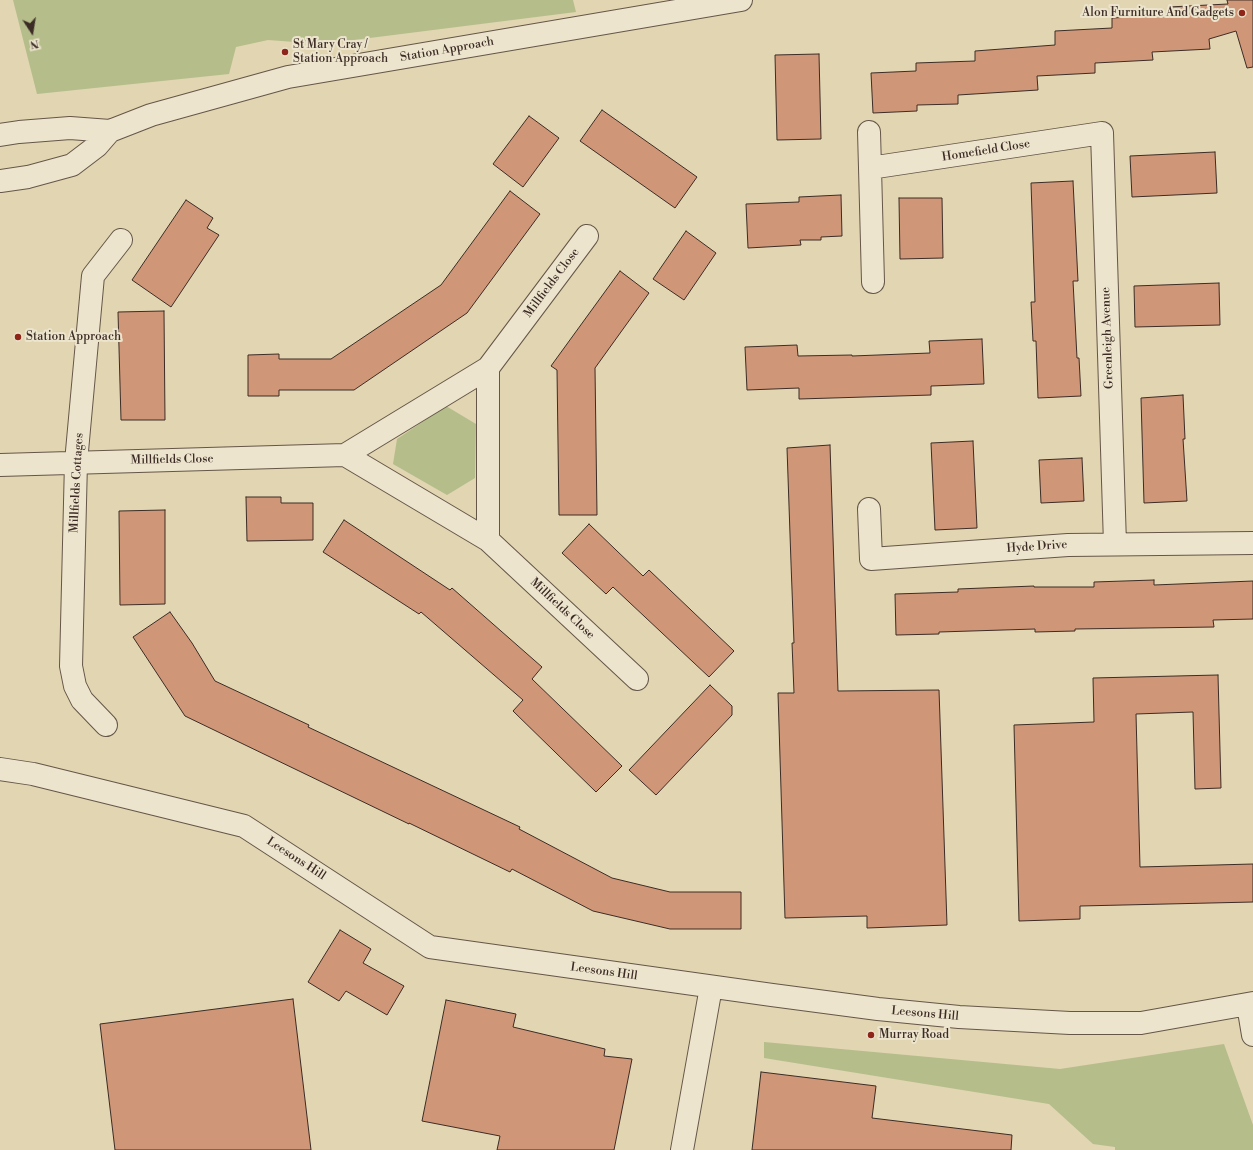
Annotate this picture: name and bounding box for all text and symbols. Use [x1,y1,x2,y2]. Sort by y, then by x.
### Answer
place label: Alon Furniture And Gadgets [1082,6,1234,20]
marker: Alon Furniture And Gadgets [1237,8,1247,18]
north arrow [12,12,52,52]
street label: Station Approach [399,35,495,65]
text: N [29,36,40,51]
place label: St Mary Cray / Station Approach [293,38,388,66]
marker: St Mary Cray / Station Approach [280,47,290,57]
street label: Homefield Close [941,137,1031,165]
street label: Millfields Close [521,246,583,320]
street label: Greenleigh Avenue [1099,287,1117,389]
place label: Station Approach [26,330,121,344]
marker: Station Approach [13,332,23,342]
street label: Millfields Cottages [67,433,87,533]
street label: Millfields Close [130,452,214,468]
street label: Hyde Drive [1006,538,1068,556]
street label: Millfields Close [527,575,597,643]
street label: Leesons Hill [264,835,328,883]
street label: Leesons Hill [570,960,638,984]
street label: Leesons Hill [891,1004,959,1024]
place label: Murray Road [879,1028,949,1042]
marker: Murray Road [866,1030,876,1040]

